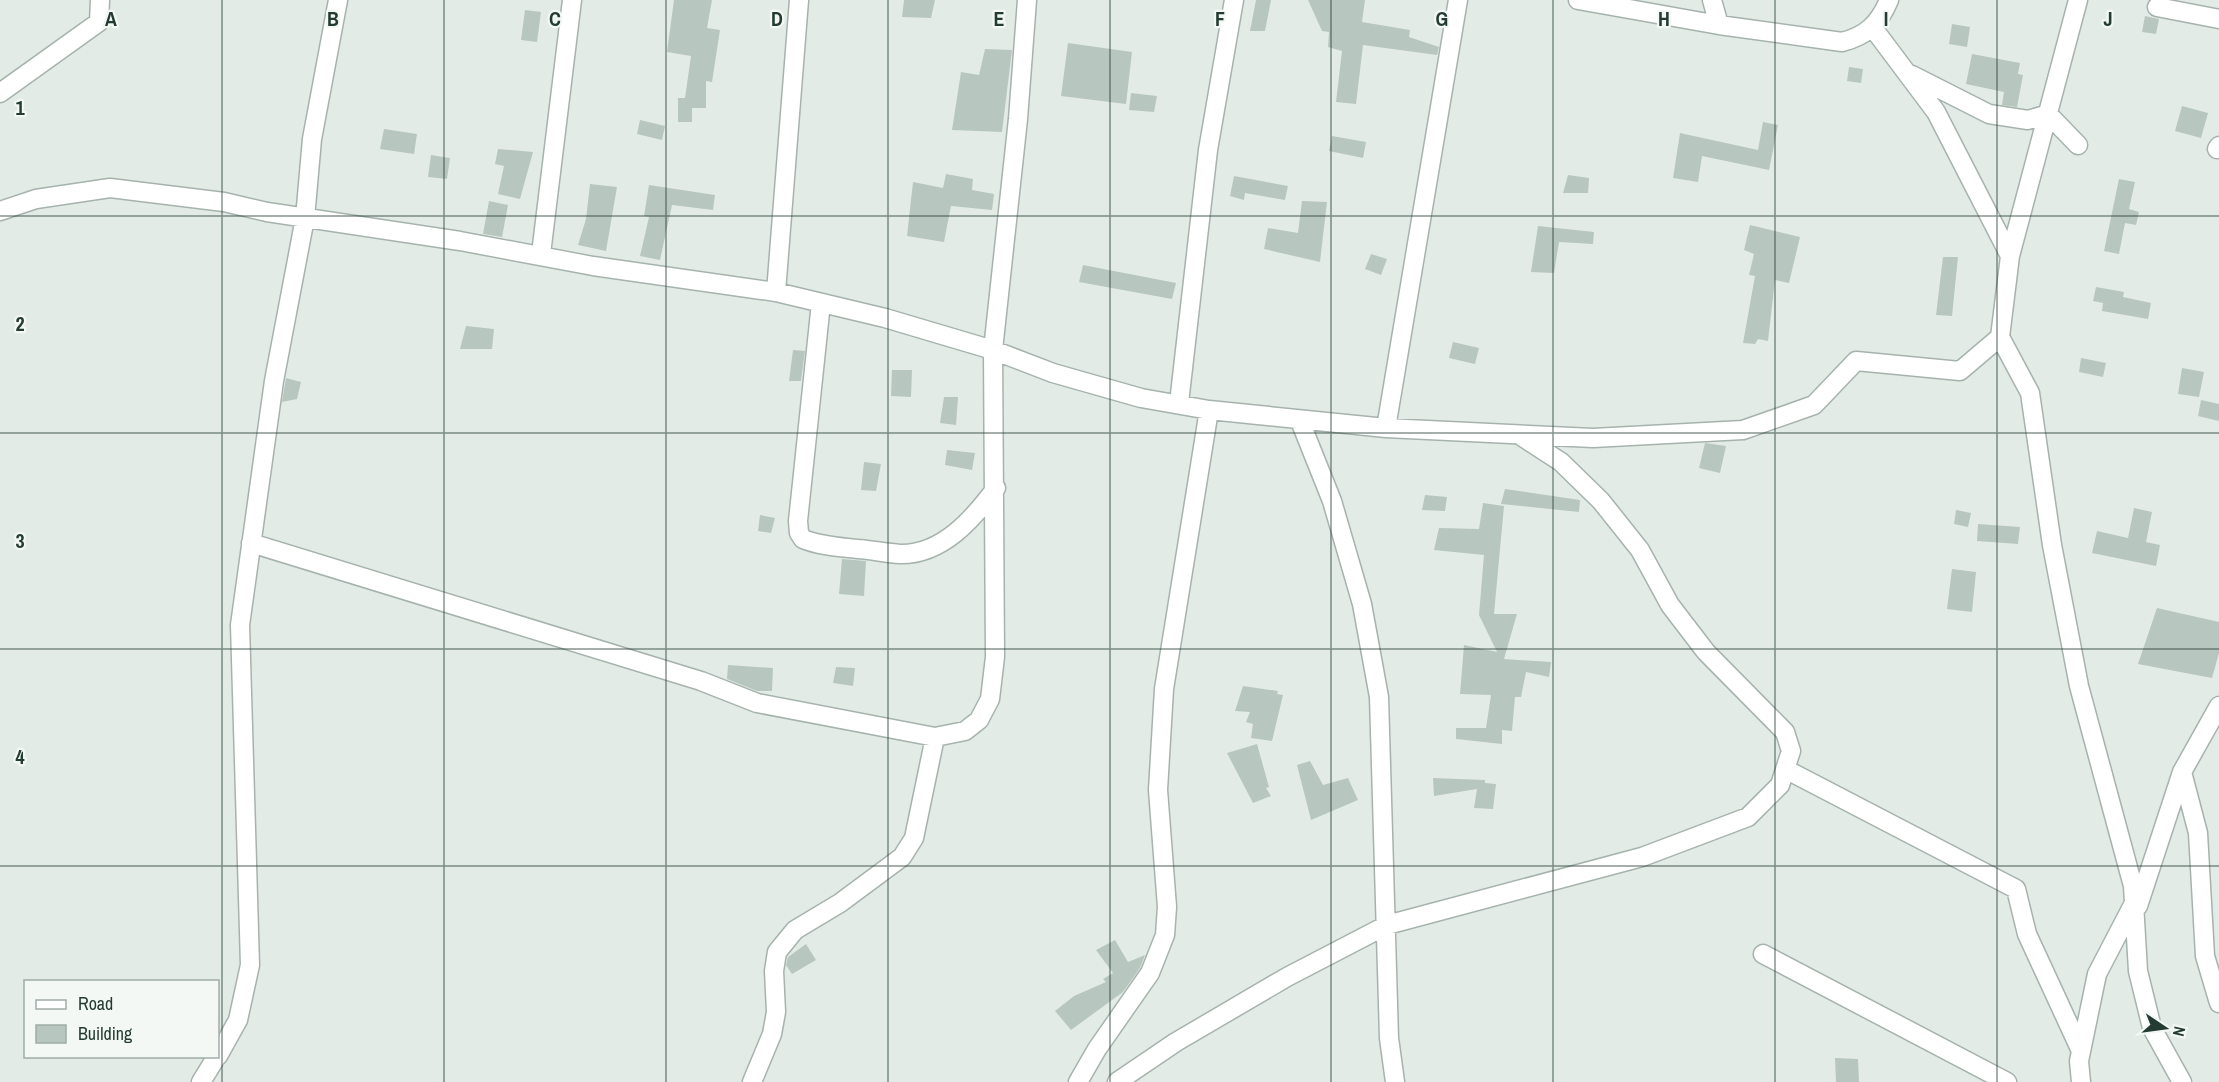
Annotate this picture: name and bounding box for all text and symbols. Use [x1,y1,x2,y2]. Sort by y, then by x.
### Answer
text: A [105,5,117,32]
text: B [327,5,339,32]
text: C [549,5,561,32]
text: D [771,5,783,32]
text: E [994,5,1005,32]
text: F [1215,5,1225,32]
text: G [1436,5,1448,32]
text: H [1658,5,1670,32]
text: I [1884,5,1888,32]
text: J [2103,5,2113,32]
text: 1 [15,94,25,121]
text: 2 [15,310,25,337]
text: 3 [15,527,25,554]
text: 4 [15,743,25,770]
legend [24,980,219,1058]
text: Road [78,991,113,1016]
north arrow [2135,998,2195,1058]
text: Building [78,1021,133,1046]
text: N [2168,1024,2191,1038]

